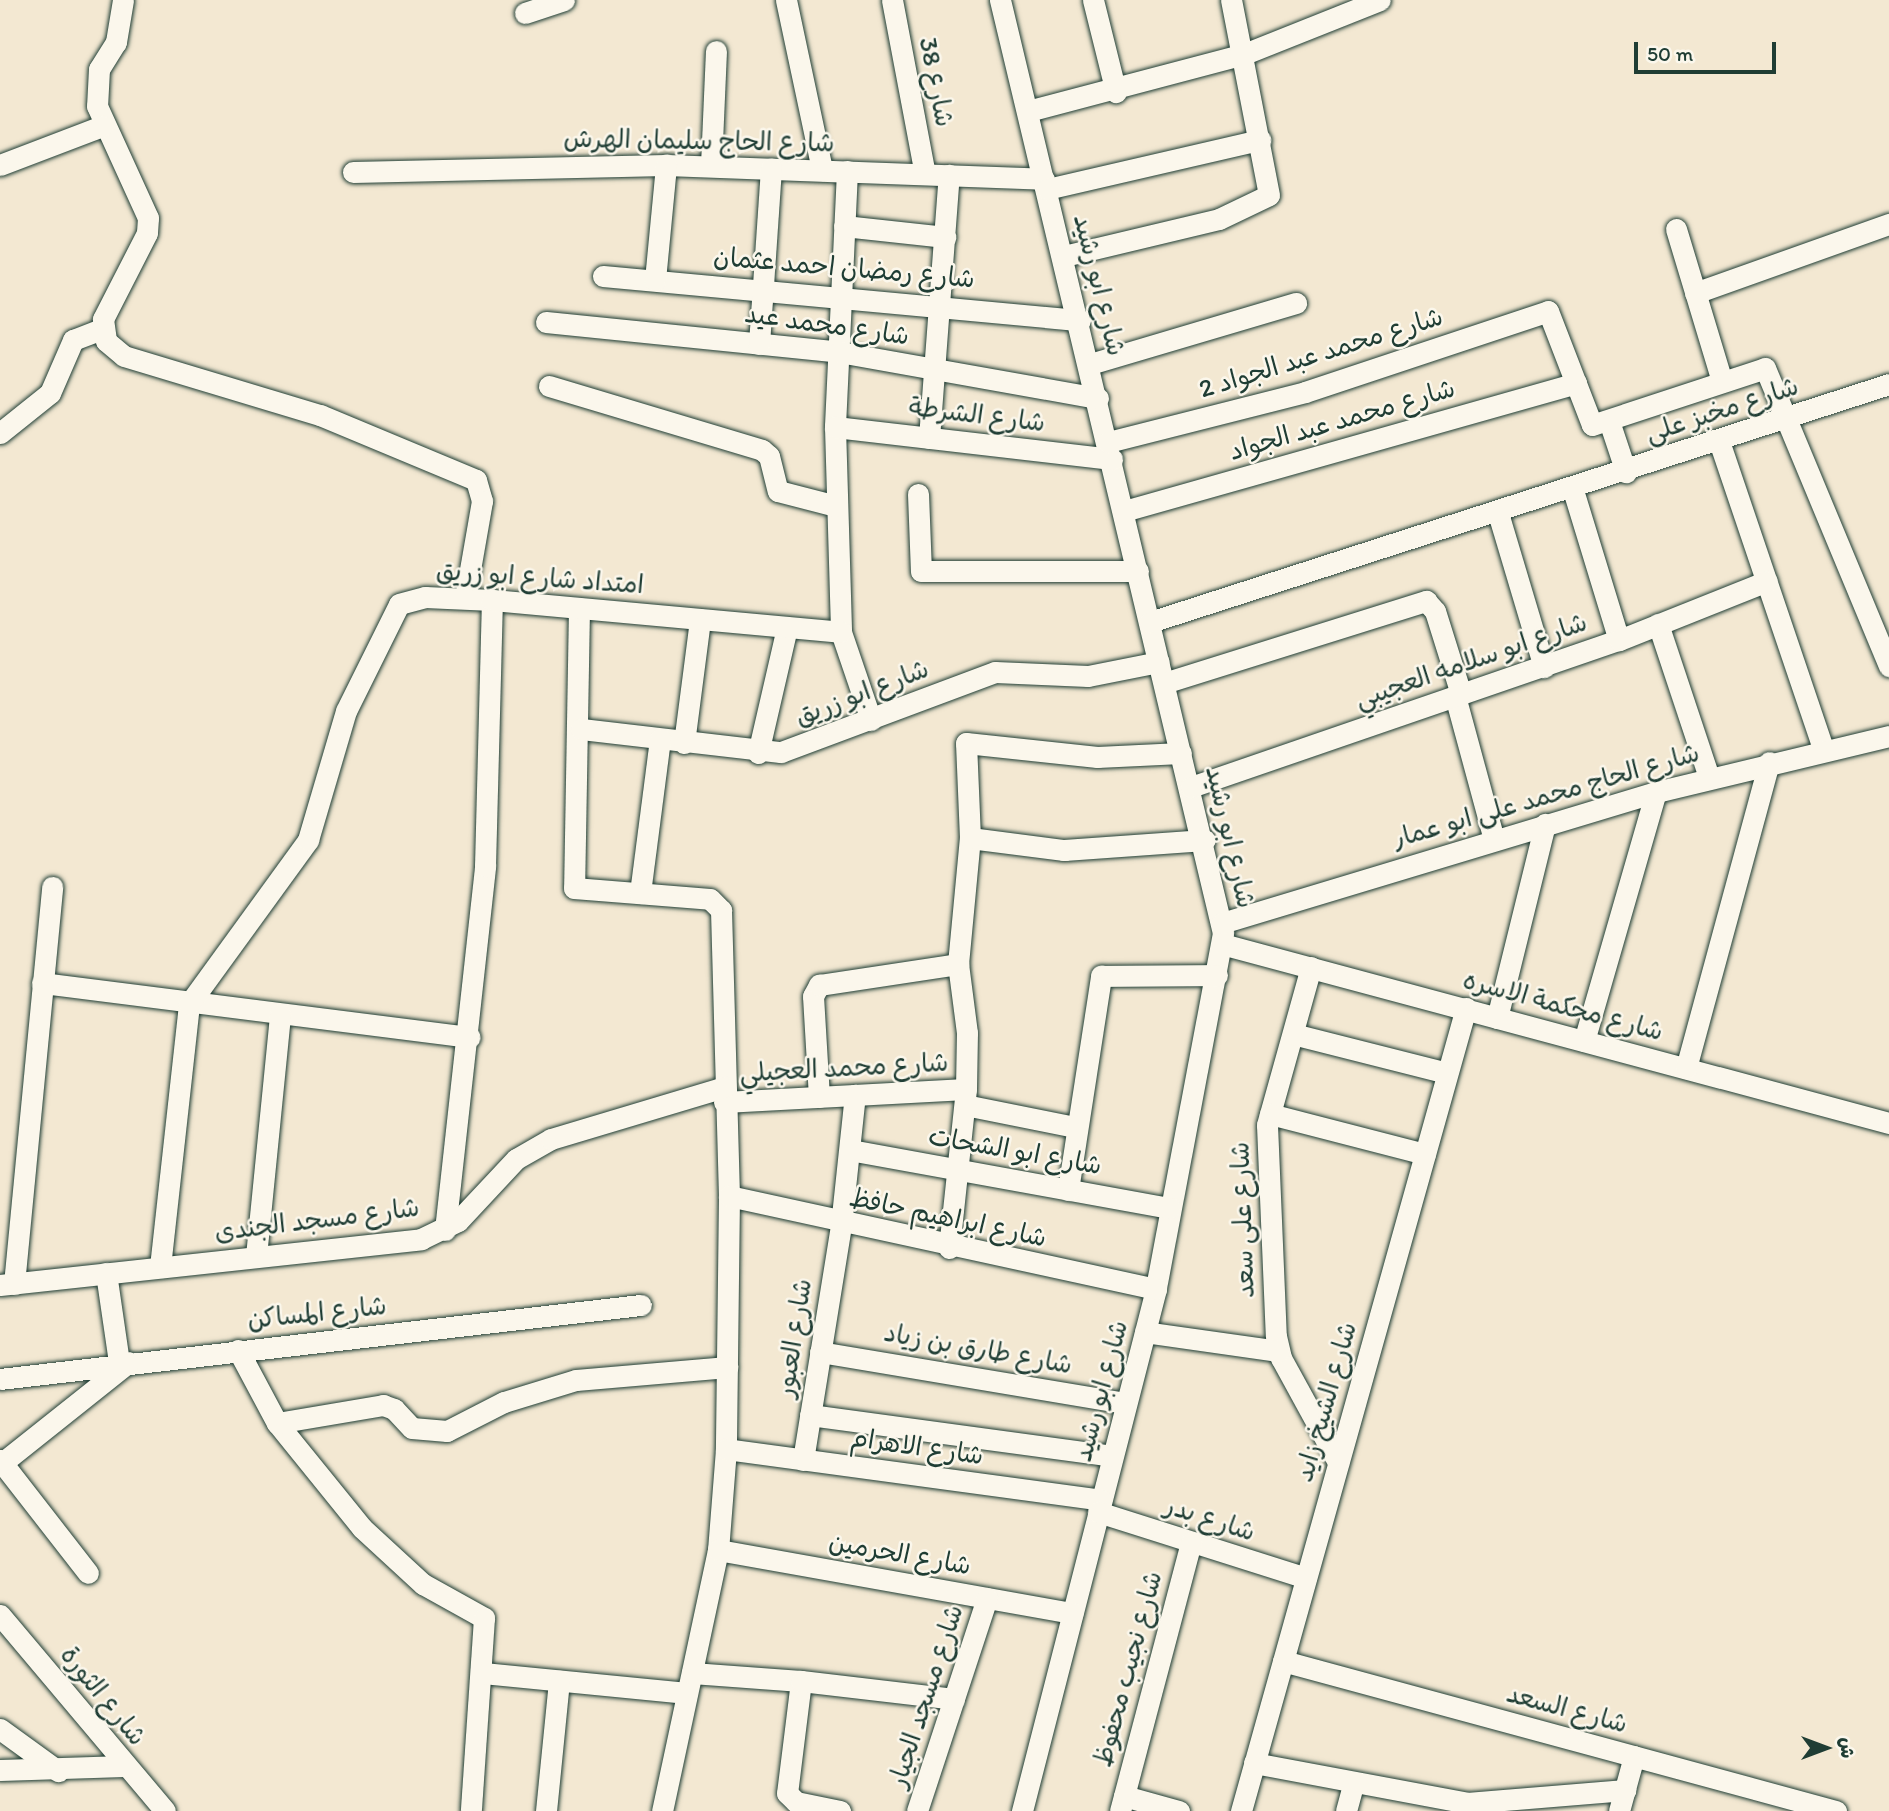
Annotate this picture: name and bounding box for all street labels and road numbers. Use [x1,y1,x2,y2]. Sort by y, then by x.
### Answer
street label: شارع 38 [912,35,960,129]
street label: شارع الحاج سليمان الهرش [563,123,835,159]
street label: شارع ابو رشيد [1066,211,1132,359]
street label: شارع رمضان احمد عثمان [712,241,976,295]
street label: شارع محمد عيد [743,298,911,352]
street label: شارع محمد عبد الجواد 2 [1195,301,1447,405]
street label: شارع مخبز على [1642,371,1802,449]
street label: شارع محمد عبد الجواد [1225,373,1459,467]
street label: شارع الشرطة [907,391,1047,439]
street label: امتداد شارع ابو زريق [435,555,645,601]
street label: شارع ابو سلامه العجيبي [1351,607,1591,715]
street label: شارع ابو زريق [791,653,933,733]
street label: شارع الحاج محمد على ابو عمار [1389,737,1703,855]
street label: شارع ابو رشيد [1199,763,1261,911]
street label: شارع محكمة الاسره [1460,964,1666,1048]
street label: شارع محمد العجيلي [739,1047,949,1089]
street label: شارع ابو الشحات [926,1120,1104,1182]
street label: شارع على سعد [1225,1141,1261,1299]
street label: شارع ابراهيم حافظ [847,1182,1049,1254]
street label: شارع مسجد الجندى [213,1192,421,1248]
street label: شارع العبور [769,1277,819,1399]
street label: شارع المساكن [246,1290,388,1336]
street label: شارع طارق بن زياد [881,1317,1075,1381]
street label: شارع ابو رشيد [1067,1317,1135,1465]
street label: شارع الشيخ زايد [1288,1318,1364,1486]
street label: شارع الاهرام [848,1422,986,1472]
street label: شارع بدر [1161,1490,1259,1548]
street label: شارع الحرمين [826,1526,974,1582]
street label: شارع نجيب محفوظ [1087,1568,1169,1770]
street label: شارع مسجد الجيار [882,1601,970,1791]
street label: شارع الثورة [53,1640,153,1752]
street label: شارع السعد [1503,1678,1631,1740]

